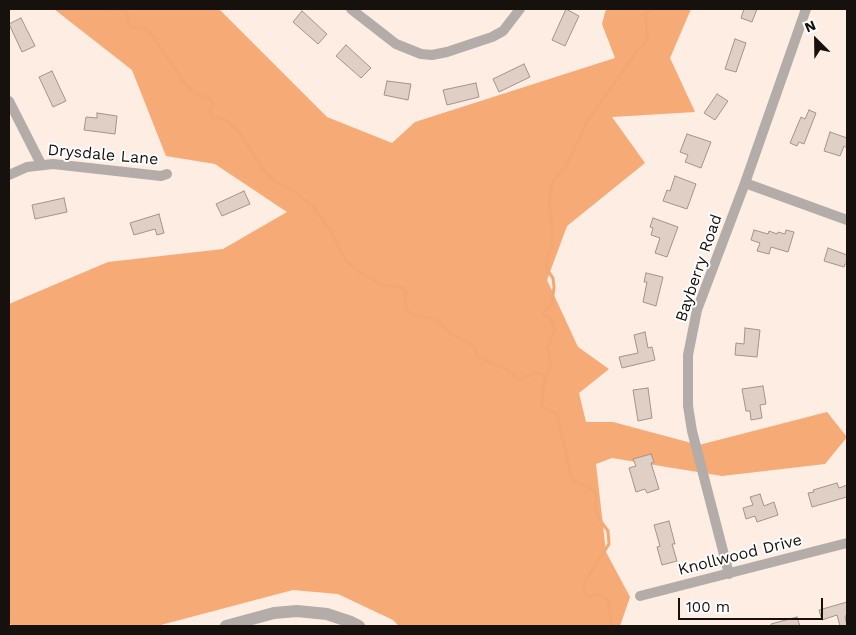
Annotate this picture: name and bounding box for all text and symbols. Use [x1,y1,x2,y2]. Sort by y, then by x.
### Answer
north arrow [791,15,841,65]
text: N [802,17,818,36]
street label: Drysdale Lane [47,141,159,169]
street label: Bayberry Road [672,212,726,324]
street label: Knollwood Drive [676,530,804,580]
scale bar [681,588,826,620]
text: 100 m [686,598,730,616]

